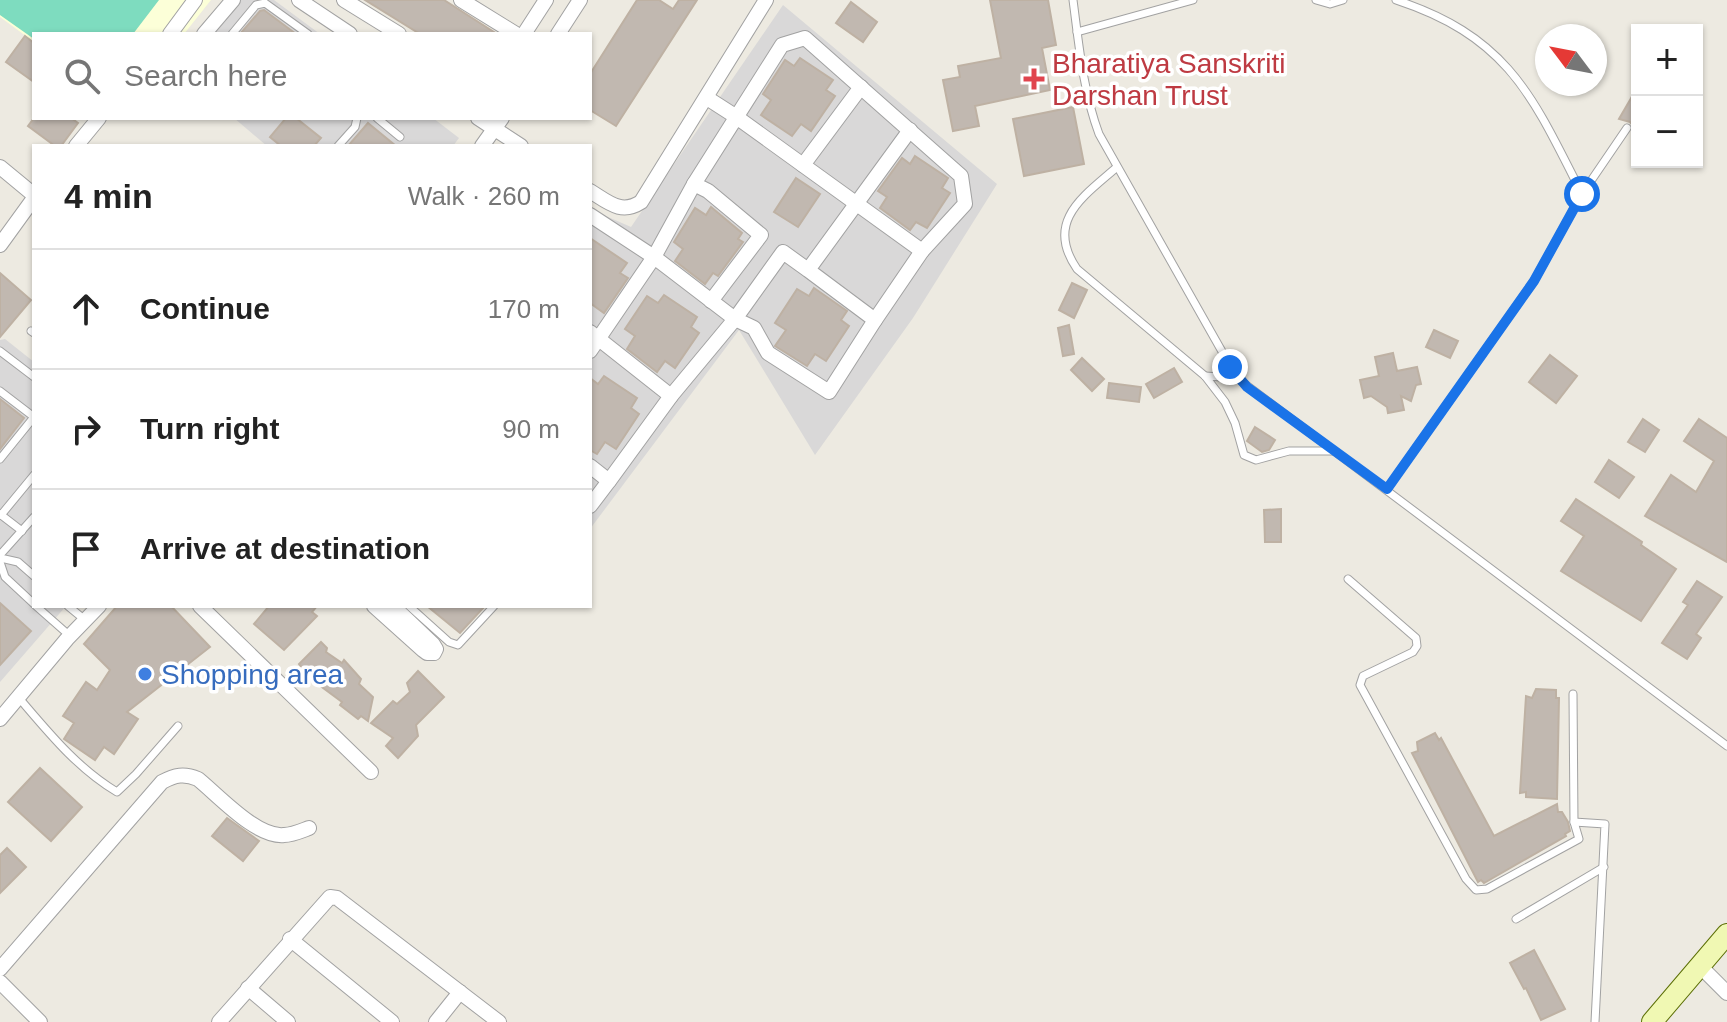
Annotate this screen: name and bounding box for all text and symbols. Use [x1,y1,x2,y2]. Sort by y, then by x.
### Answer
north arrow [1535,24,1607,96]
map controls [1631,24,1703,168]
button: + [1631,24,1703,96]
search box [32,32,592,120]
place label: Bharatiya Sanskriti Darshan Trust [1052,48,1285,111]
icon: search [60,54,104,98]
text: Search here [124,59,287,92]
marker: Bharatiya Sanskriti Darshan Trust [1023,68,1045,90]
button: − [1631,96,1703,168]
route start [1564,176,1600,212]
text: 4 min [64,177,153,215]
text: Walk · 260 m [408,181,560,211]
icon: ahead [64,287,108,331]
text: Continue [140,292,270,325]
text: 170 m [488,294,560,324]
route end [1212,349,1248,385]
icon: right [64,407,108,451]
text: Turn right [140,412,279,445]
text: 90 m [502,414,560,444]
icon: arrive [64,527,108,571]
text: Arrive at destination [140,532,430,565]
place label: Shopping area [161,659,344,690]
marker: Shopping area [136,665,154,683]

